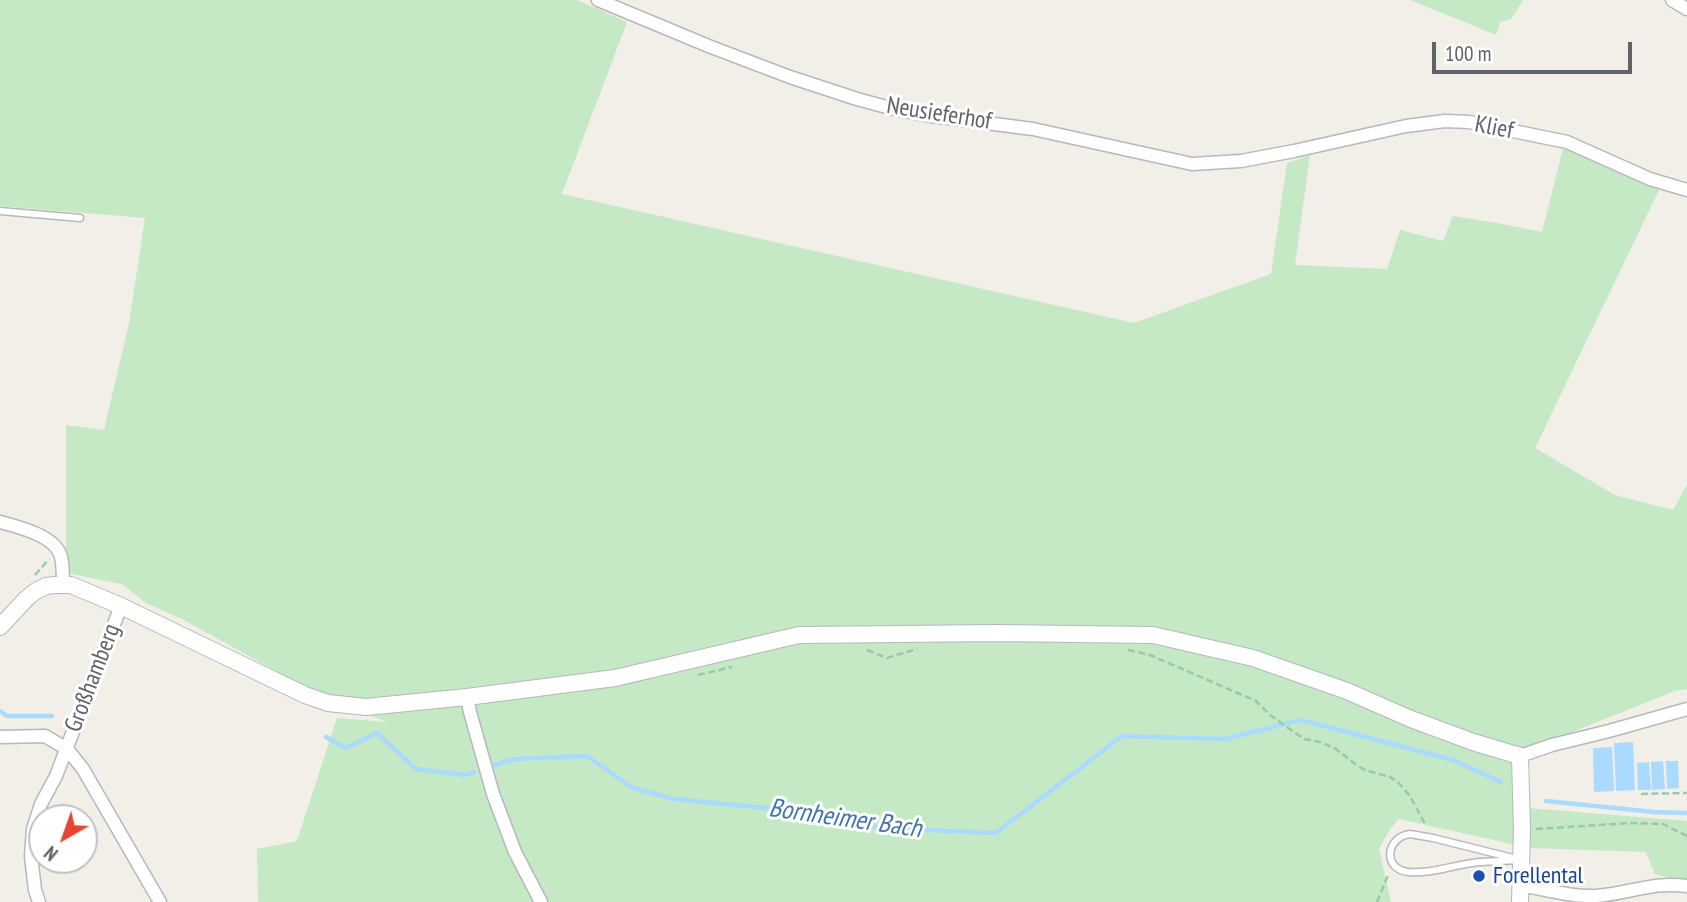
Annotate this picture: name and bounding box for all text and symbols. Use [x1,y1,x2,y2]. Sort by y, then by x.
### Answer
scale bar [1435,28,1634,72]
text: 100 m [1445,40,1491,67]
street label: Neusieferhof [885,92,993,136]
street label: Klief [1472,110,1516,146]
street label: Großhamberg [59,620,127,736]
water label: Bornheimer Bach [767,793,923,845]
north arrow [28,804,98,874]
text: N [39,841,62,866]
place label: Forellental [1493,862,1583,890]
marker: Forellental [1471,868,1487,884]

